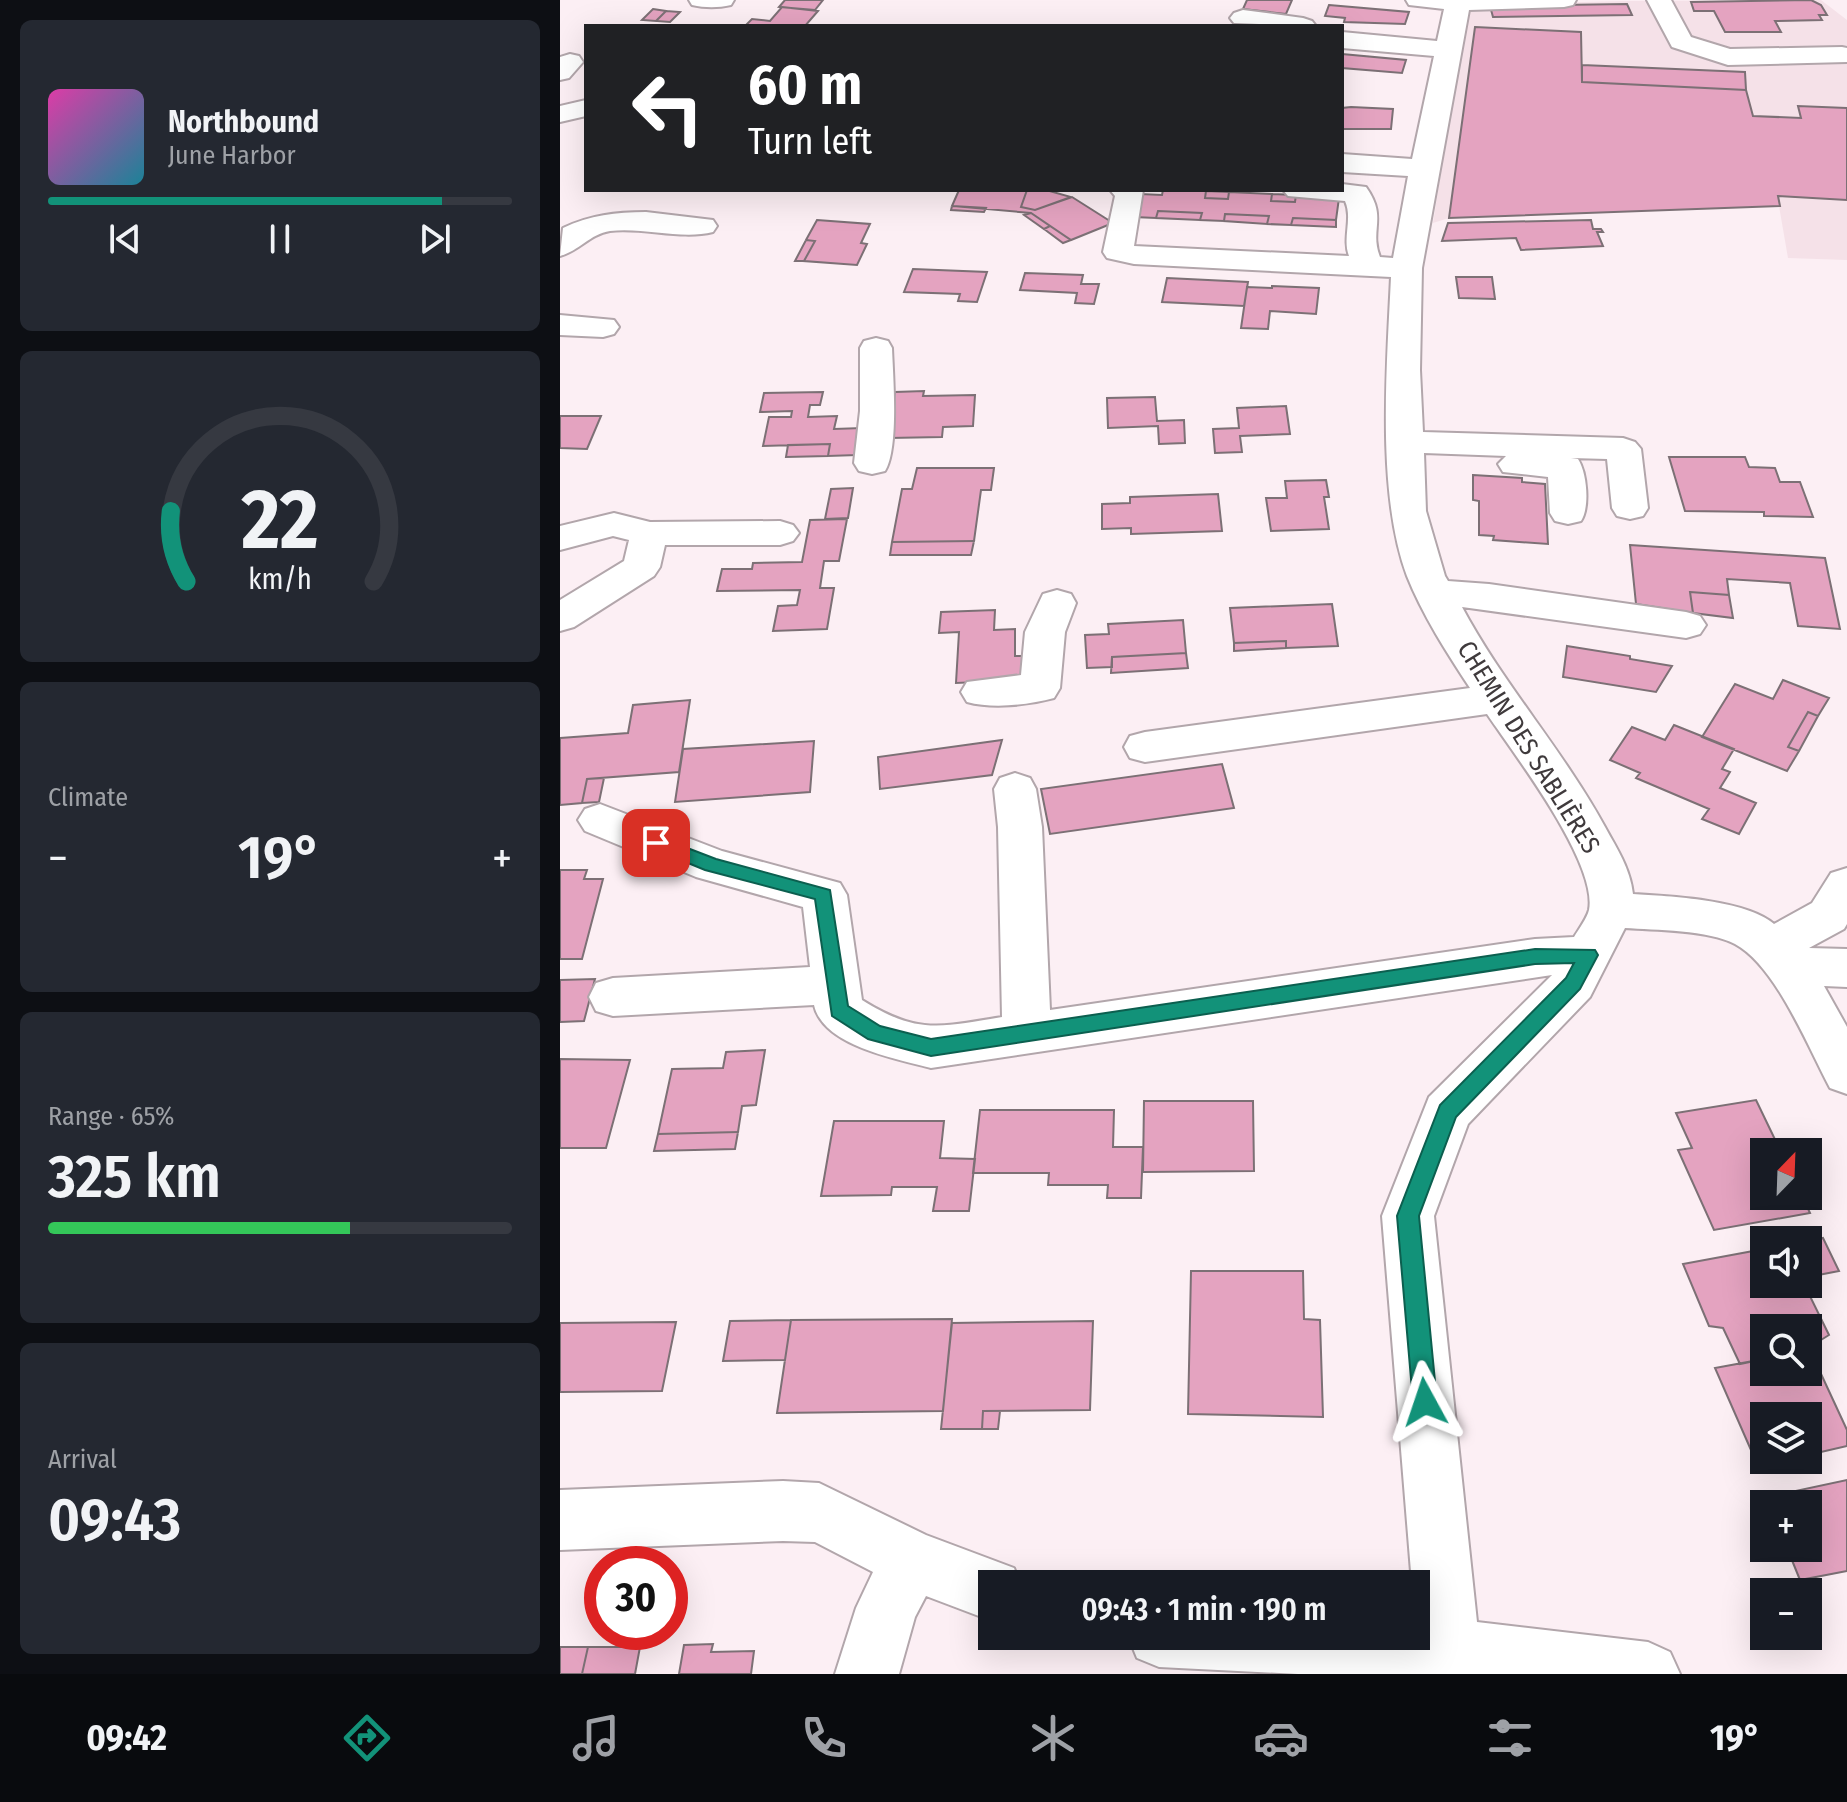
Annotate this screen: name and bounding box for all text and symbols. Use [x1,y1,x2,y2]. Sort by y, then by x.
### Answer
text: 60 m [748,52,862,119]
icon: left [616,56,720,160]
text: Northbound [168,104,319,140]
text: Turn left [748,120,872,164]
text: June Harbor [168,140,296,171]
icon: previous [103,217,147,261]
icon: pause [258,217,302,261]
icon: next [413,217,457,261]
text: 22 [240,470,319,570]
text: km/h [248,562,312,597]
street label: CHEMIN DES SABLIÈRES [1451,635,1607,859]
text: Climate [48,782,128,813]
pin [622,809,690,877]
icon: arrive [634,821,678,865]
text: 19° [238,822,322,894]
text: − [48,832,68,885]
text: + [492,832,512,885]
text: Range · 65% [48,1101,174,1132]
north arrow [1750,1138,1822,1210]
map controls [1750,1138,1822,1650]
text: 325 km [48,1141,221,1213]
button: sound [1750,1226,1822,1298]
button: search [1750,1314,1822,1386]
position arrow [1383,1360,1467,1444]
button: layers [1750,1402,1822,1474]
text: Arrival [48,1444,117,1475]
text: 09:43 [48,1484,181,1556]
button: + [1750,1490,1822,1562]
speed limit sign: 30 [584,1546,688,1650]
button: − [1750,1578,1822,1650]
text: 09:43 · 1 min · 190 m [1082,1592,1326,1628]
icon: directions [339,1710,395,1766]
icon: music [568,1710,624,1766]
icon: phone [796,1710,852,1766]
icon: climate [1025,1710,1081,1766]
icon: car [1253,1710,1309,1766]
icon: filters [1482,1710,1538,1766]
text: 09:42 [86,1716,167,1760]
text: 19° [1710,1716,1761,1760]

